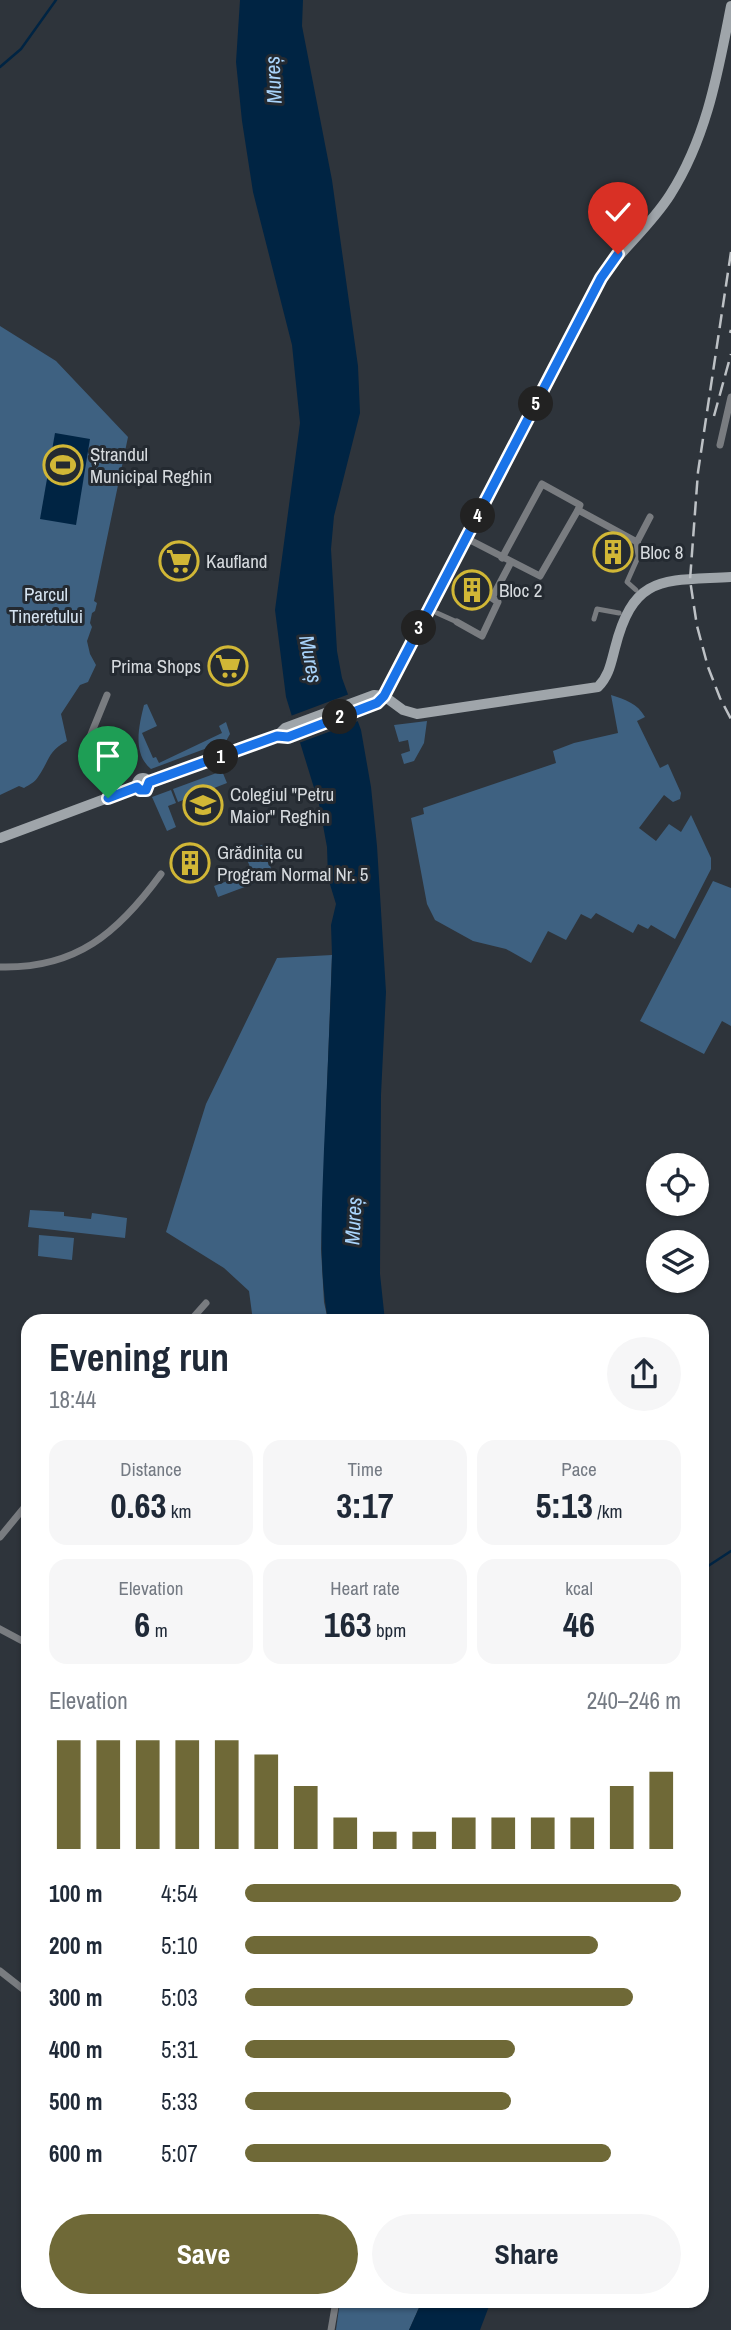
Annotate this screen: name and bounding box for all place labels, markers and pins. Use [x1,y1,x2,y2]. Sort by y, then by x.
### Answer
pin [588,182,648,254]
pin: 5 [518,386,554,422]
place label: Ștrandul Municipal Reghin [90,441,212,489]
sports icon: Ștrandul Municipal Reghin [42,444,84,486]
pin: 4 [461,498,496,534]
building icon: Bloc 8 [592,531,634,573]
place label: Bloc 8 [640,539,683,565]
supermarket icon: Kaufland [158,540,200,582]
place label: Kaufland [206,548,268,574]
building icon: Bloc 2 [451,569,493,611]
place label: Bloc 2 [499,577,542,603]
pin: 3 [402,610,436,646]
supermarket icon: Prima Shops [207,645,249,687]
place label: Prima Shops [111,653,201,679]
pin: 2 [322,700,358,734]
pin [78,726,138,798]
pin: 1 [204,740,238,774]
place label: Colegiul "Petru Maior" Reghin [230,781,334,829]
school or university icon: Colegiul "Petru Maior" Reghin [182,784,224,826]
place label: Grădinița cu Program Normal Nr. 5 [217,839,369,887]
building icon: Grădinița cu Program Normal Nr. 5 [169,842,211,884]

